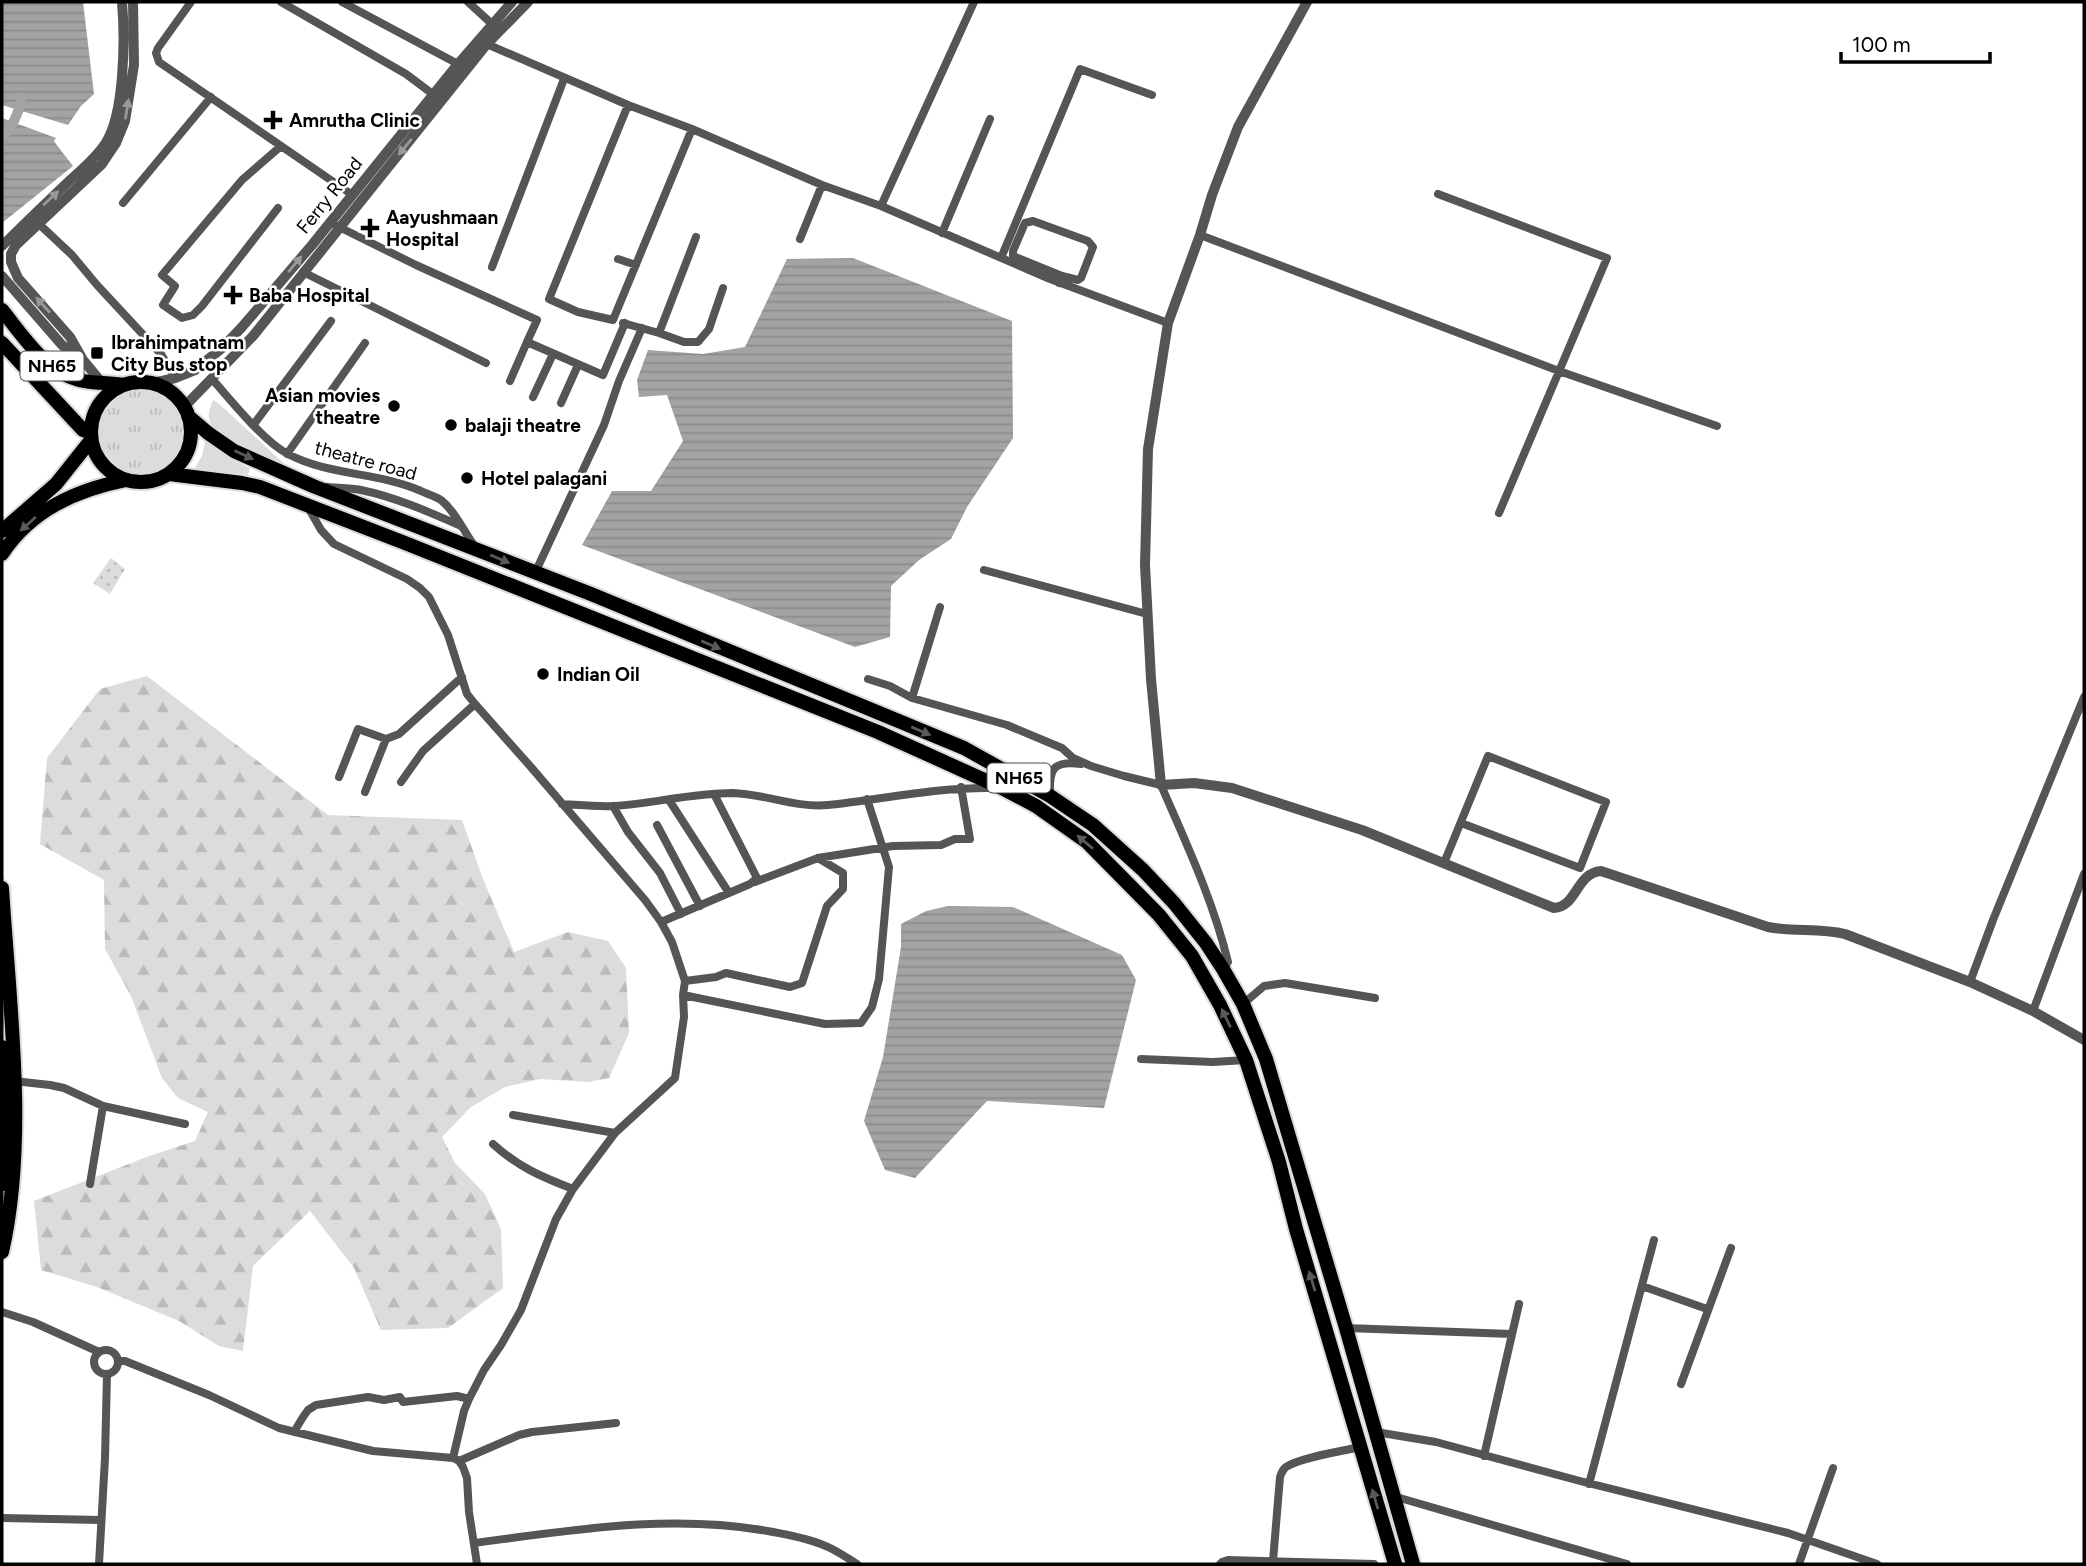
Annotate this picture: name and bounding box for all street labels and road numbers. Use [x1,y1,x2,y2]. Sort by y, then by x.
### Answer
street label: Ferry Road [292,152,367,238]
road number: NH65 [20,352,84,380]
street label: theatre road [312,436,419,485]
road number: NH65 [988,764,1050,792]

